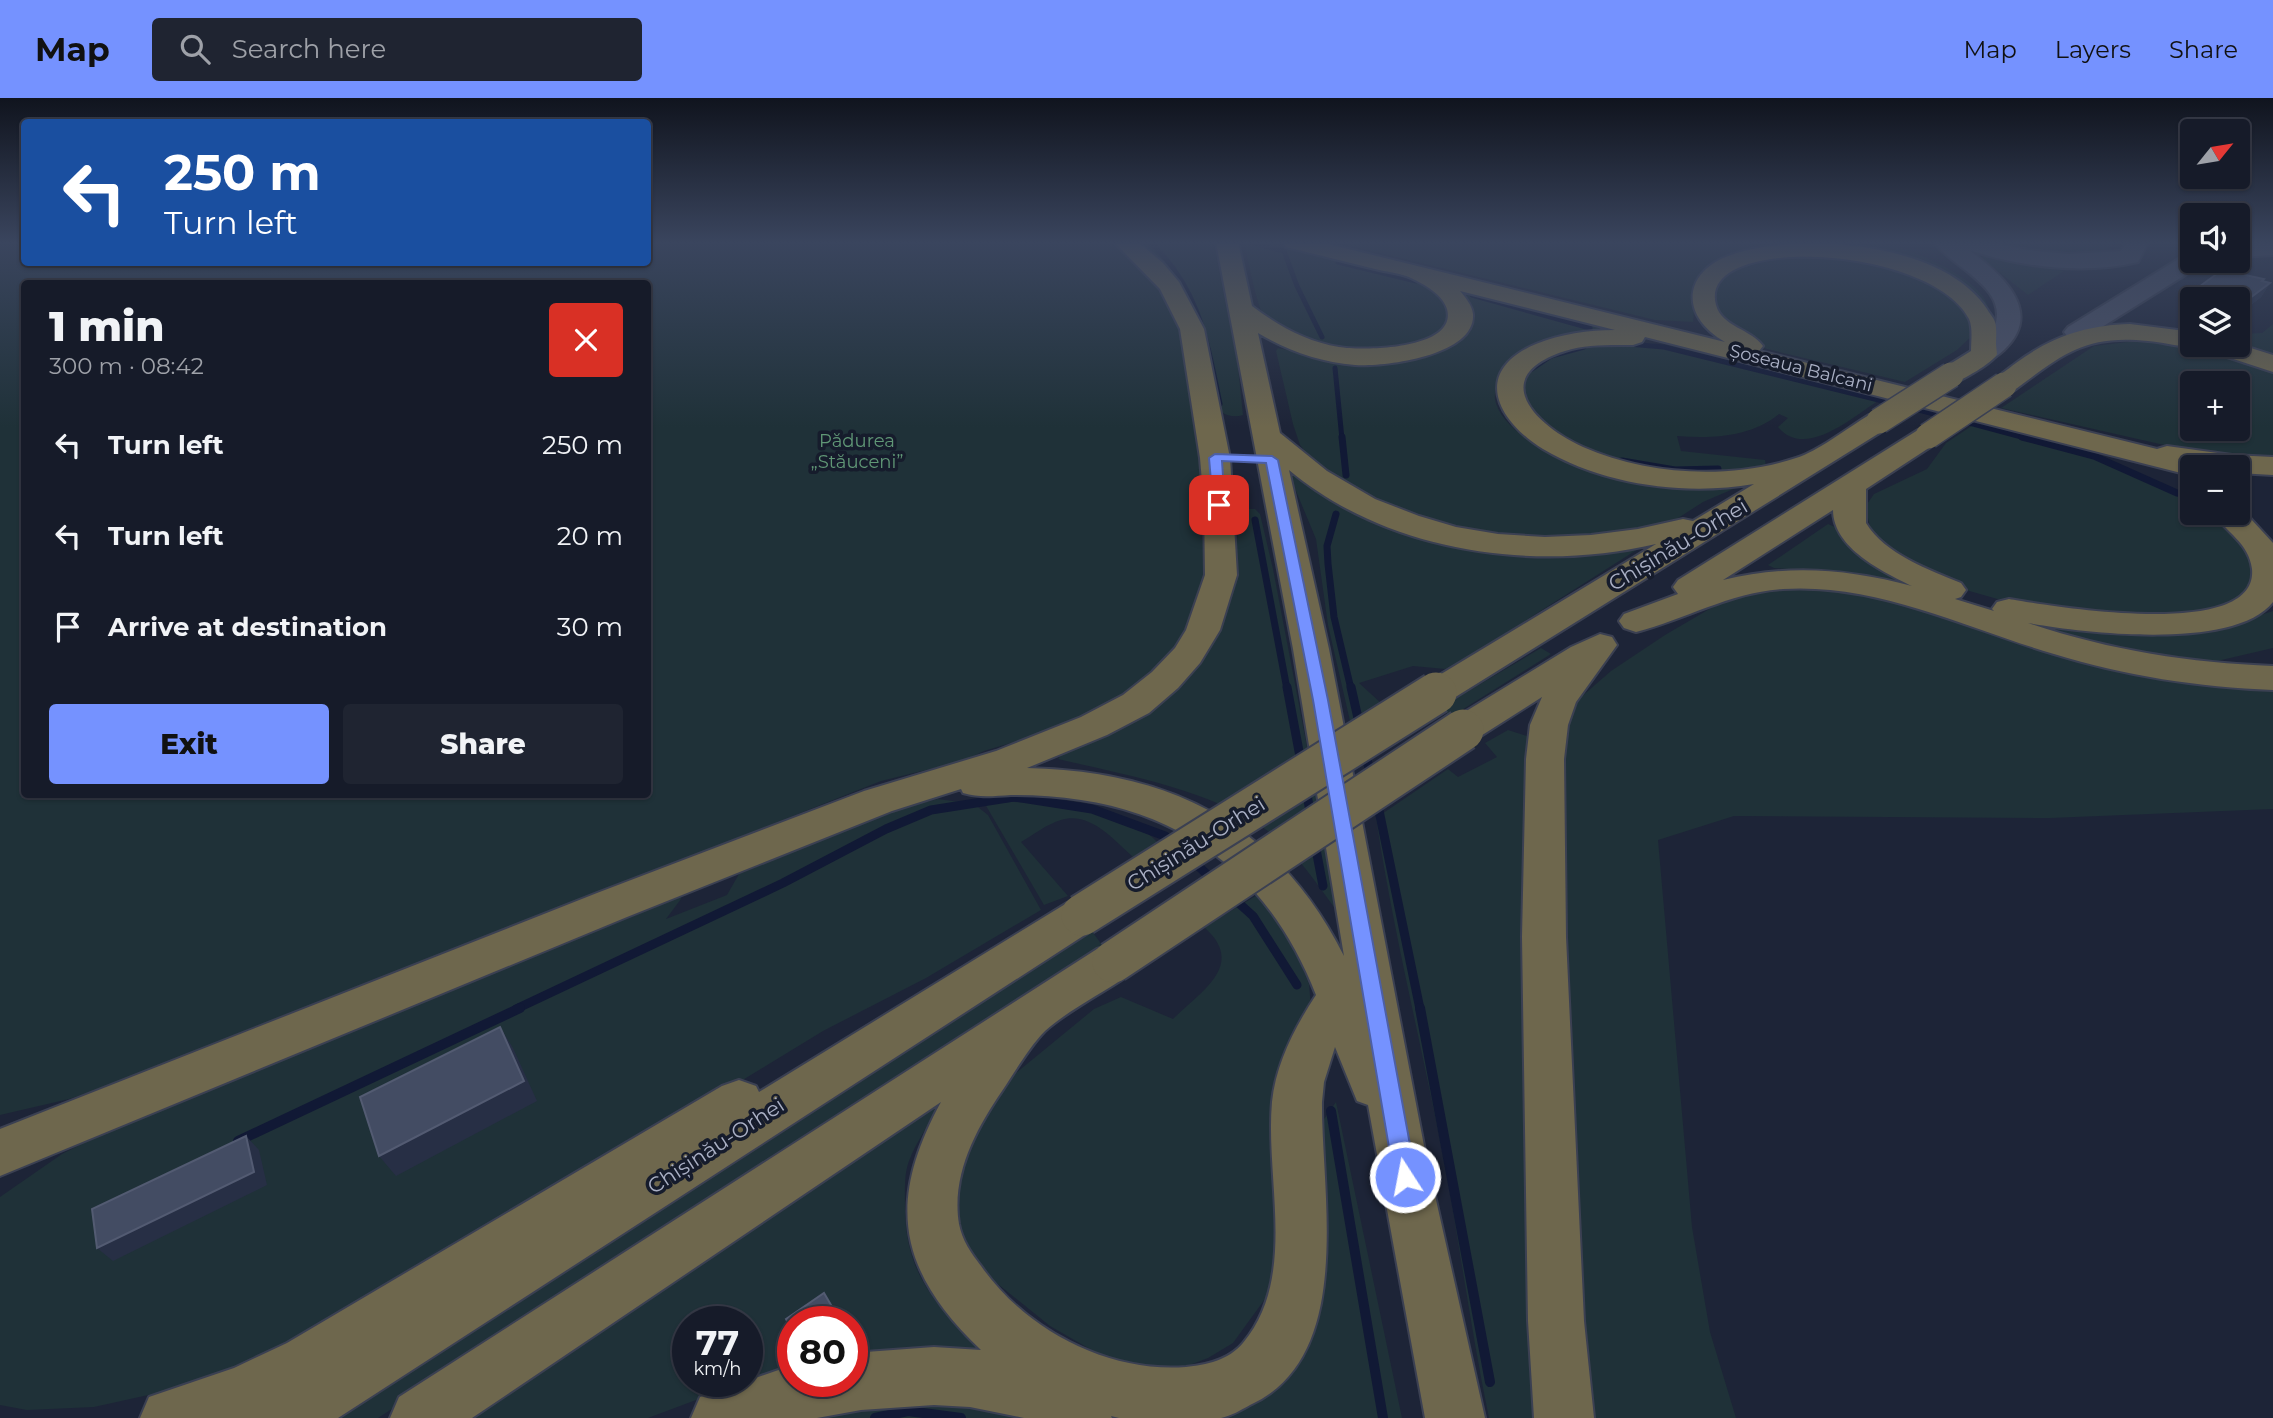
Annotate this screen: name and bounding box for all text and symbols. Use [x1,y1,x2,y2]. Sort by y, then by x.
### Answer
search box [152,18,642,81]
text: Map [35,29,110,69]
icon: search [176,30,214,68]
text: Search here [232,33,386,65]
text: Map [1963,35,2017,64]
text: Layers [2055,35,2131,64]
text: Share [2169,35,2238,64]
north arrow [2180,119,2250,189]
map controls [2180,119,2250,525]
text: 250 m [164,143,321,202]
icon: left [49,147,140,238]
text: Turn left [164,203,298,242]
button: sound [2180,203,2250,273]
button: layers [2180,287,2250,357]
text: 1 min [49,300,165,352]
button: close [549,303,623,377]
street label: Șoseaua Balcani [1727,340,1875,397]
text: 300 m · 08:42 [49,352,204,380]
button: + [2180,371,2250,441]
icon: left [49,426,87,464]
text: Turn left [108,429,224,461]
text: 250 m [542,429,623,461]
park label: Pădurea „Stăuceni” [811,430,903,473]
button: − [2180,455,2250,525]
pin [1189,475,1249,535]
icon: arrive [1200,486,1238,524]
street label: Chișinău-Orhei [1604,493,1752,597]
icon: left [49,517,87,555]
text: Turn left [108,520,224,552]
text: 20 m [557,520,623,552]
icon: arrive [49,608,87,646]
text: Arrive at destination [108,611,387,643]
text: 30 m [557,611,623,643]
button: Exit [49,704,329,784]
button: Share [343,704,623,784]
street label: Chișinău-Orhei [1122,791,1270,897]
street label: Chișinău-Orhei [643,1092,789,1200]
position arrow [1368,1140,1442,1214]
speed limit sign: 80 [777,1306,868,1397]
text: 77 [696,1321,739,1364]
text: km/h [693,1358,742,1380]

